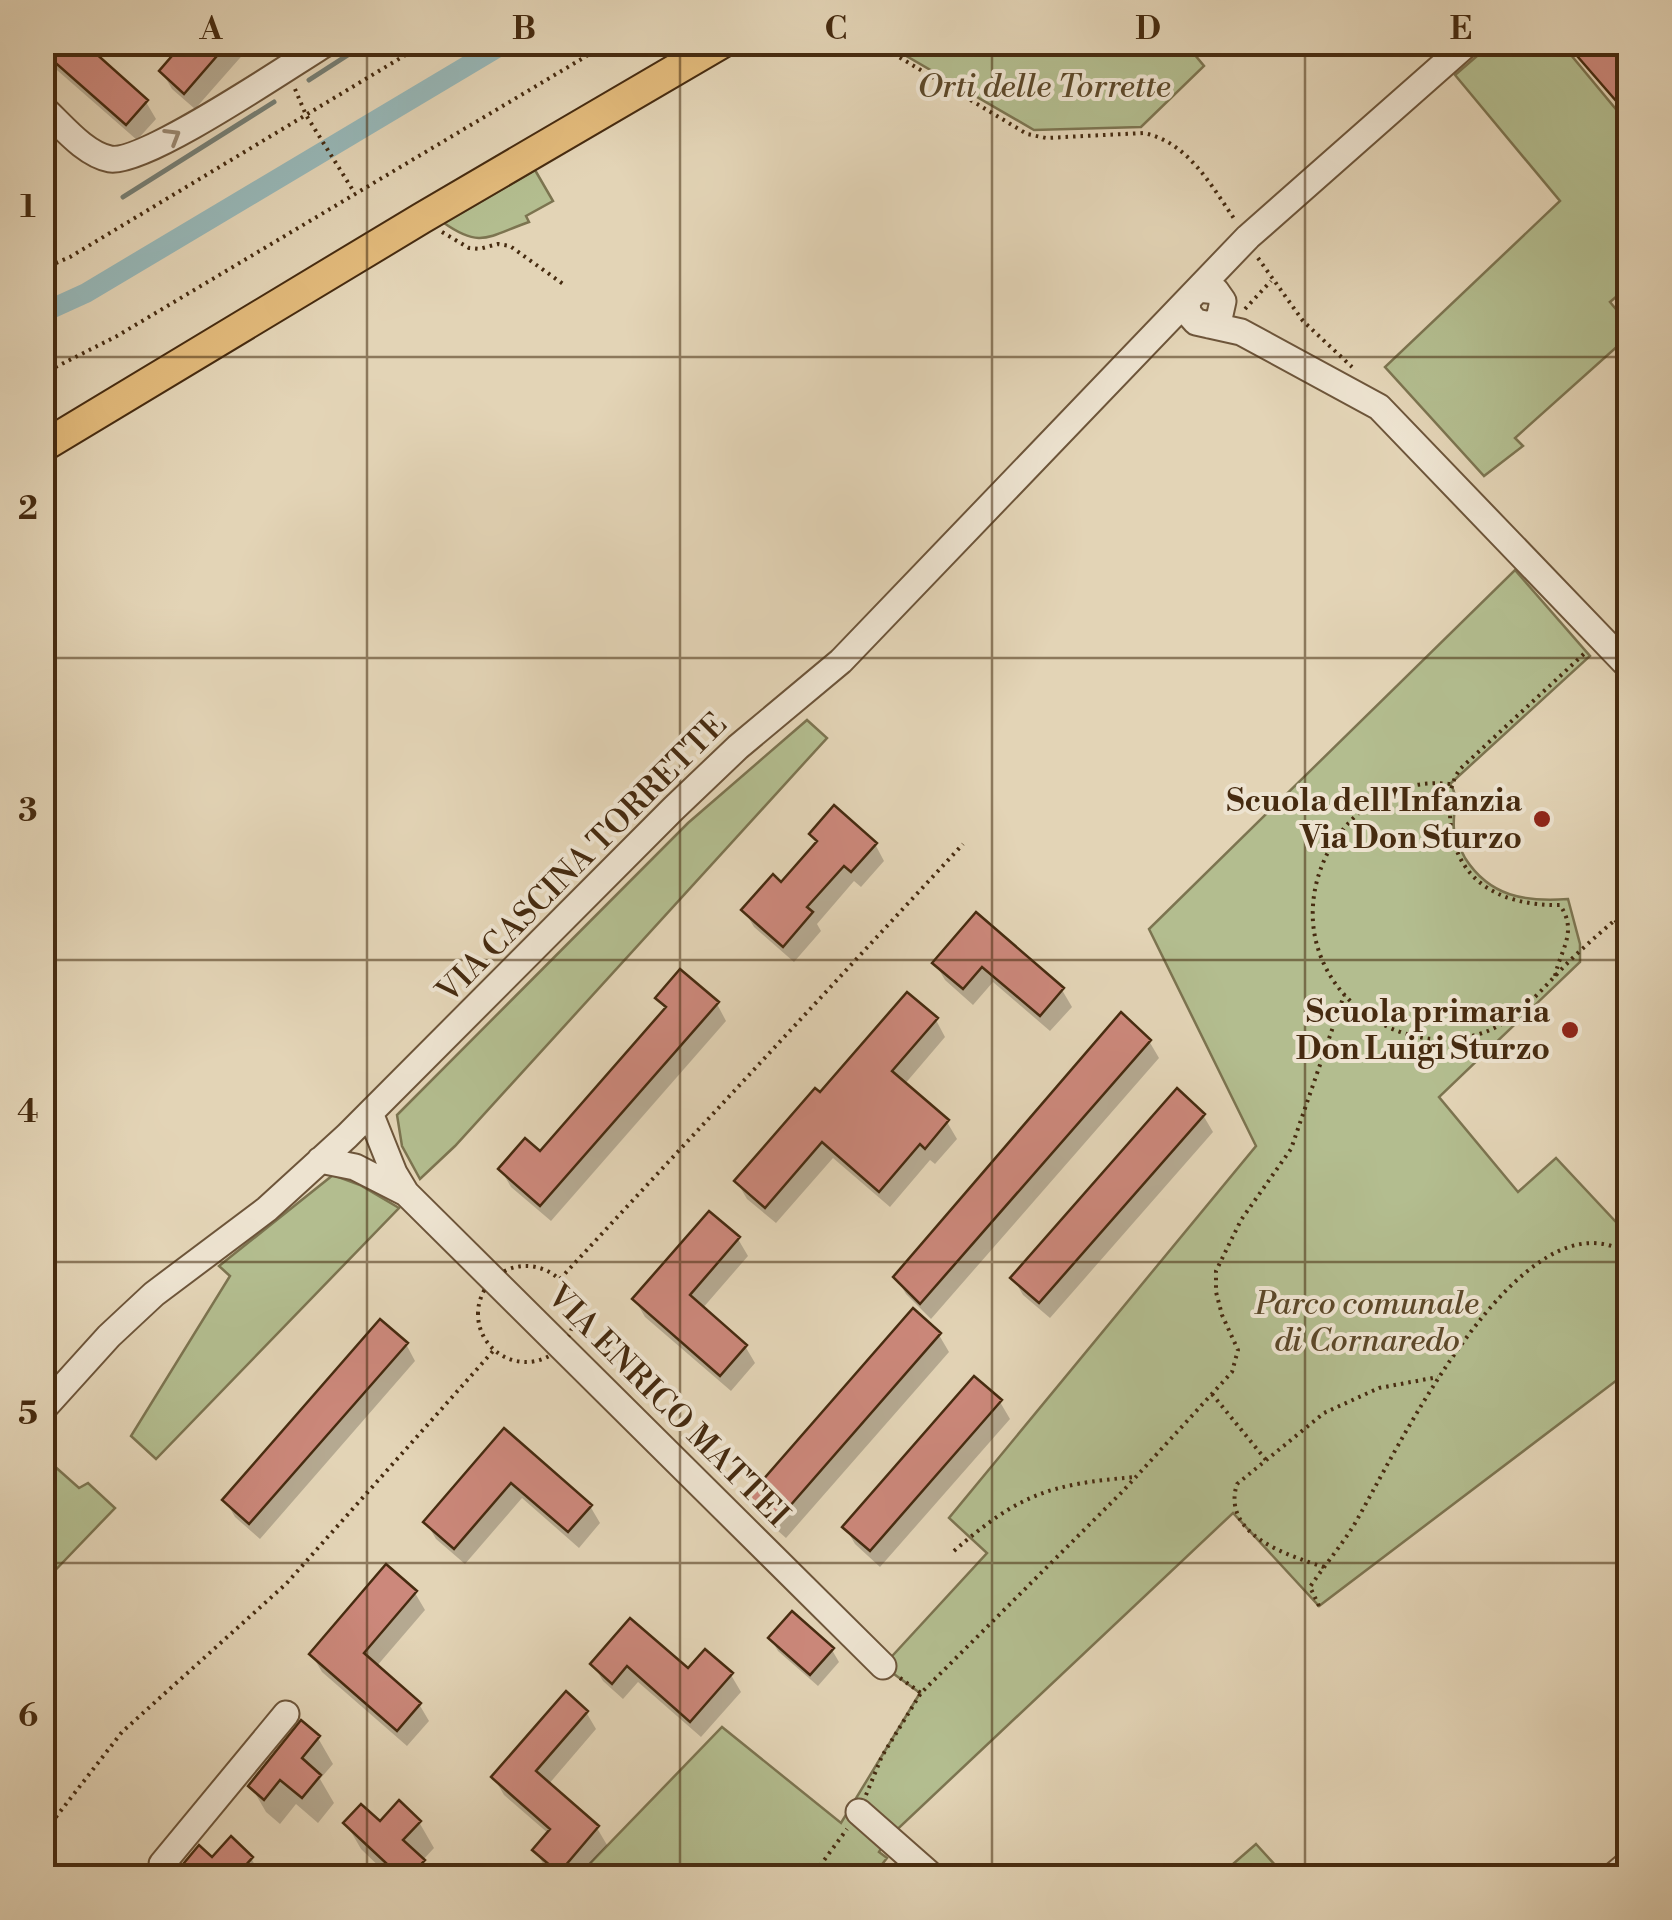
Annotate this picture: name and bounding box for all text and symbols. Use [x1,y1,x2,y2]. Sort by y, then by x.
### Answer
text: A [199,9,224,49]
text: B [512,9,536,49]
text: C [825,9,847,49]
text: D [1135,9,1161,49]
text: E [1450,9,1472,49]
park label: Orti delle Torrette [917,67,1171,107]
one-way arrow [162,129,180,148]
text: 1 [20,187,36,227]
text: 2 [18,489,38,529]
street label: VIA CASCINA TORRETTE [428,705,735,1012]
place label: Scuola dell'Infanzia Via Don Sturzo [1226,781,1523,858]
text: 3 [18,791,38,831]
marker: Scuola dell'Infanzia Via Don Sturzo [1531,808,1553,830]
place label: Scuola primaria Don Luigi Sturzo [1296,992,1551,1069]
marker: Scuola primaria Don Luigi Sturzo [1559,1019,1581,1041]
text: 4 [17,1092,39,1132]
street label: VIA ENRICO MATTEI [538,1276,797,1535]
park label: Parco comunale di Cornaredo [1254,1284,1479,1361]
text: 5 [18,1394,38,1434]
text: 6 [18,1696,38,1736]

